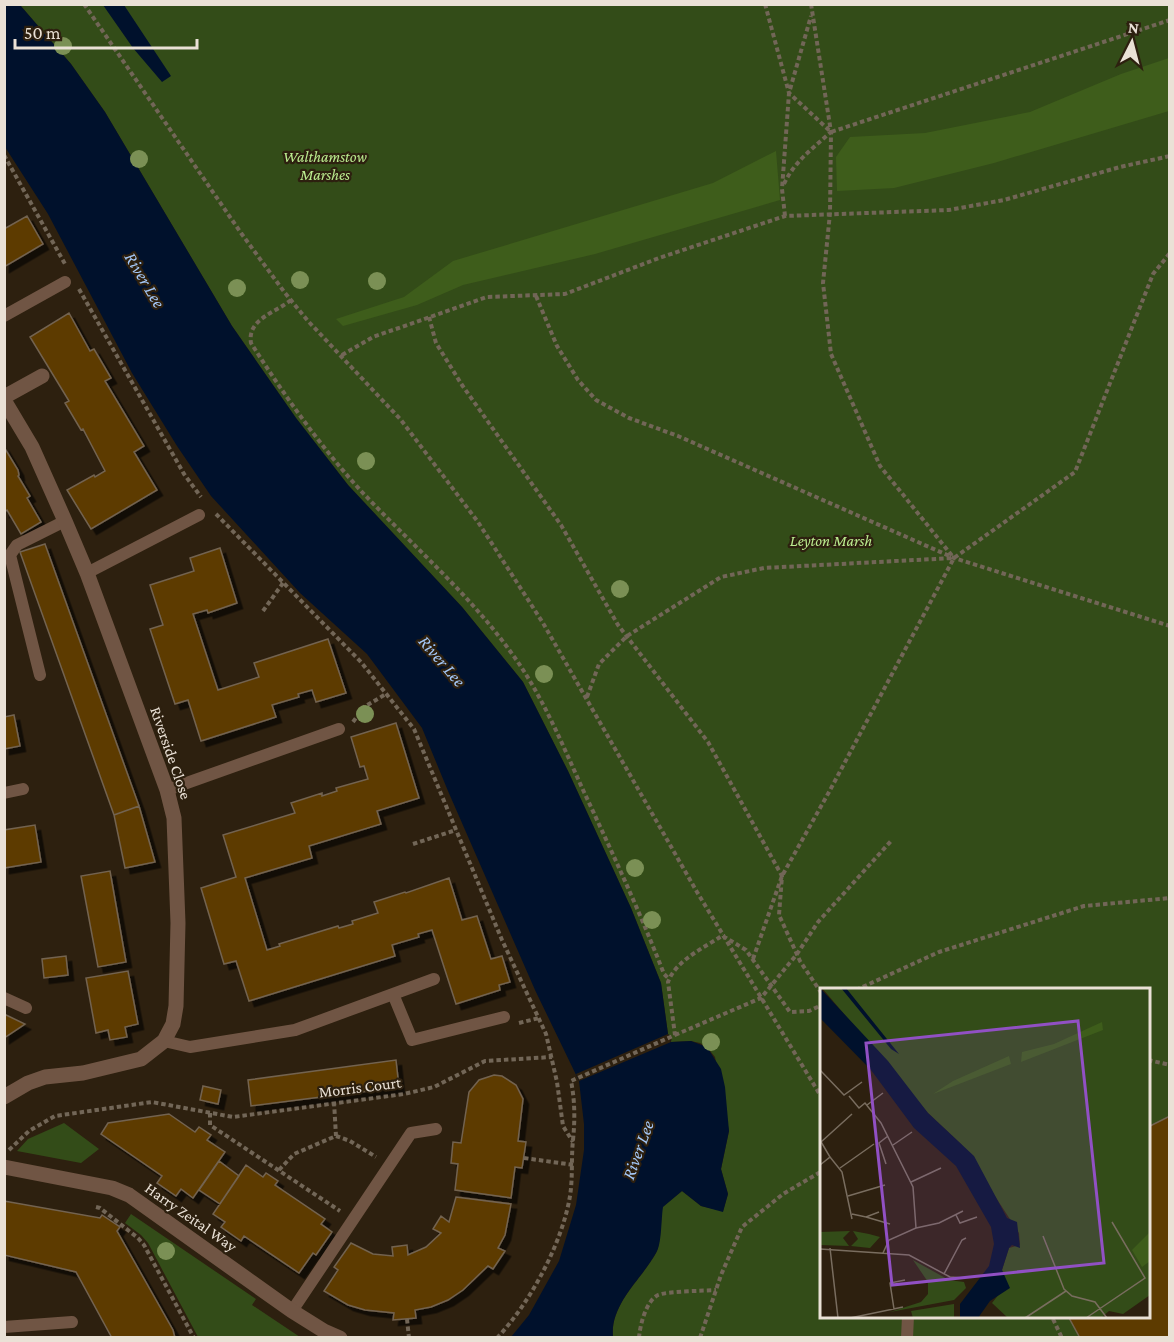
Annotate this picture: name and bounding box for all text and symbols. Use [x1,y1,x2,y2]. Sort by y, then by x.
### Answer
scale bar [15,12,196,50]
north arrow [1102,12,1162,72]
text: N [1127,19,1140,37]
text: 50 m [24,23,61,43]
park label: Walthamstow Marshes [283,148,367,183]
water label: River Lee [121,249,169,312]
park label: Leyton Marsh [790,532,872,550]
water label: River Lee [414,631,470,691]
street label: Riverside Close [147,705,195,801]
inset map [820,988,1150,1318]
street label: Morris Court [318,1073,403,1100]
water label: River Lee [618,1118,658,1182]
street label: Harry Zeital Way [141,1179,241,1256]

